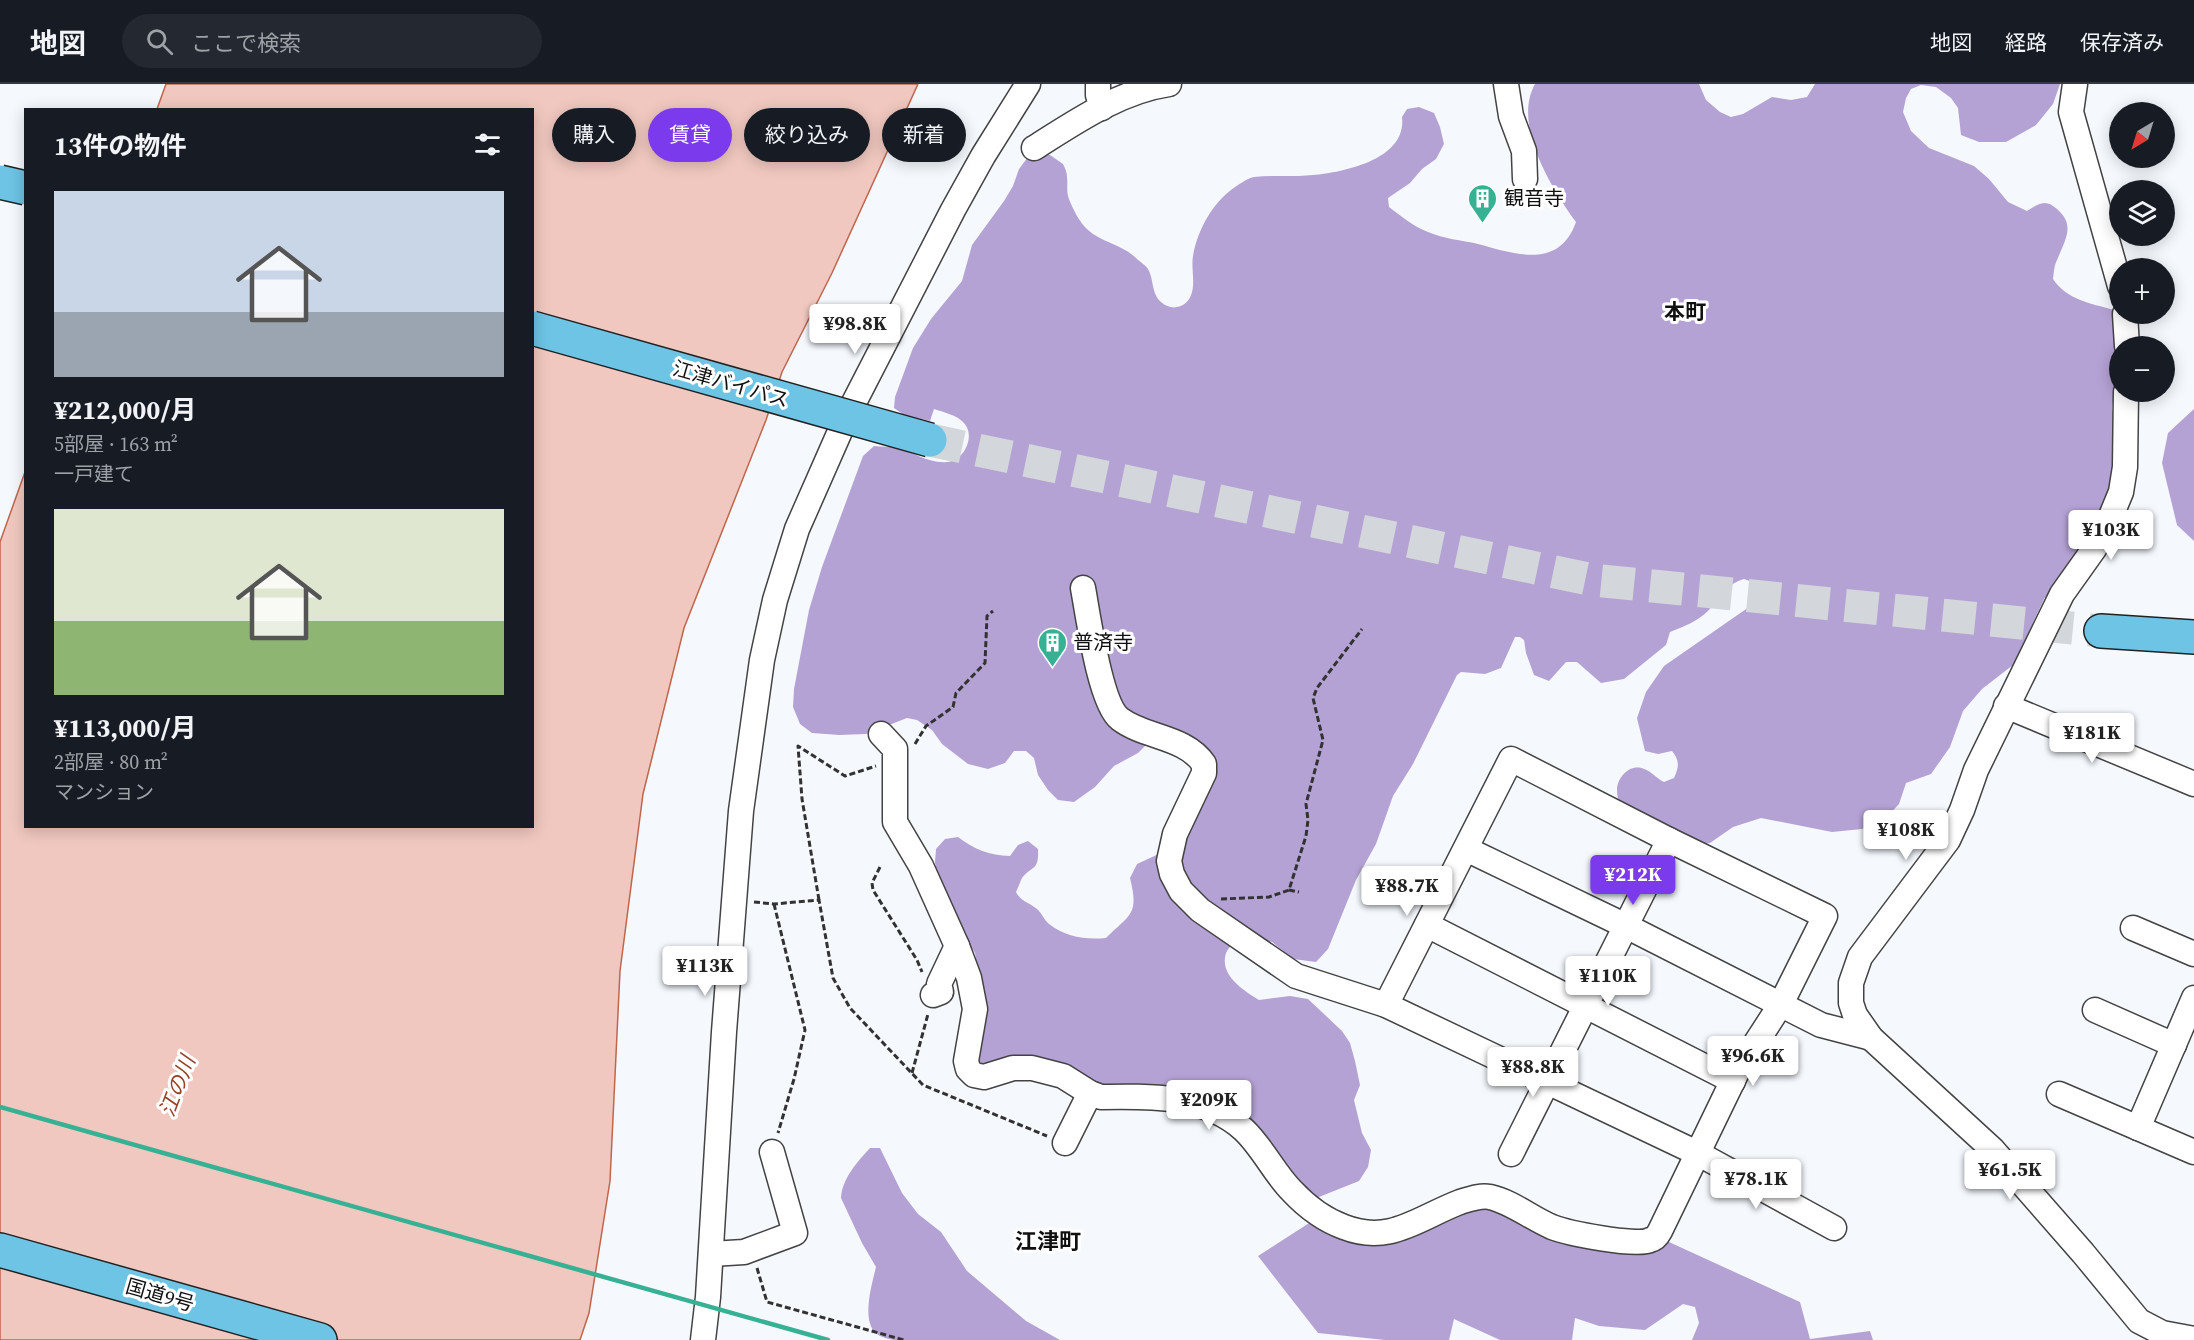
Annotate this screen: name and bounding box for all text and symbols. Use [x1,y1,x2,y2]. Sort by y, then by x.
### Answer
search box [122,14,542,68]
text: 地図 [30,24,86,62]
icon: search [143,25,176,58]
text: ここで検索 [191,28,301,58]
text: 地図 [1930,28,1972,57]
text: 経路 [2005,28,2047,57]
text: 保存済み [2080,28,2164,57]
north arrow [2109,102,2175,168]
map controls [2109,102,2175,402]
chip: 購入 [552,108,636,162]
chip: 賃貸 [648,108,732,162]
chip: 絞り込み [744,108,870,162]
chip: 新着 [882,108,966,162]
text: 13件の物件 [54,128,186,164]
icon: filters [471,128,504,161]
button: layers [2109,180,2175,246]
building icon: 観音寺 [1467,182,1499,224]
place label: 観音寺 [1504,184,1564,212]
icon: home [225,230,333,338]
button: + [2109,258,2175,324]
district label: 本町 [1664,297,1706,326]
pin: ¥98.8K [806,304,904,355]
text: ¥98.8K [823,309,887,337]
button: − [2109,336,2175,402]
street label: 江津バイパス [670,354,792,414]
text: ¥212,000/月 [54,392,197,428]
text: 5部屋 · 163 m² [54,430,178,458]
text: 一戸建て [54,460,134,488]
pin: ¥103K [2069,510,2153,561]
text: ¥103K [2082,515,2140,543]
icon: home [225,548,333,656]
building icon: 普済寺 [1036,626,1068,668]
place label: 普済寺 [1073,628,1133,656]
text: ¥113,000/月 [54,710,197,746]
pin: ¥181K [2050,713,2134,764]
text: ¥181K [2063,718,2121,746]
text: 2部屋 · 80 m² [54,748,168,776]
text: マンション [54,778,154,806]
pin: ¥108K [1864,810,1948,861]
text: ¥108K [1877,815,1935,843]
pin: ¥212K [1591,855,1675,906]
text: ¥212K [1604,860,1662,888]
pin: ¥88.7K [1358,866,1456,917]
text: ¥88.7K [1375,871,1439,899]
pin: ¥113K [663,946,747,997]
text: ¥113K [676,951,734,979]
pin: ¥110K [1566,956,1650,1007]
text: ¥110K [1579,961,1637,989]
pin: ¥96.6K [1704,1036,1802,1087]
text: ¥96.6K [1721,1041,1785,1069]
pin: ¥88.8K [1484,1047,1582,1098]
water label: 江の川 [152,1050,203,1121]
text: ¥88.8K [1501,1052,1565,1080]
pin: ¥209K [1167,1080,1251,1131]
text: ¥209K [1180,1085,1238,1113]
pin: ¥61.5K [1961,1150,2059,1201]
text: ¥61.5K [1978,1155,2042,1183]
pin: ¥78.1K [1707,1159,1805,1210]
text: ¥78.1K [1724,1164,1788,1192]
district label: 江津町 [1015,1226,1081,1256]
street label: 国道9号 [122,1272,198,1318]

